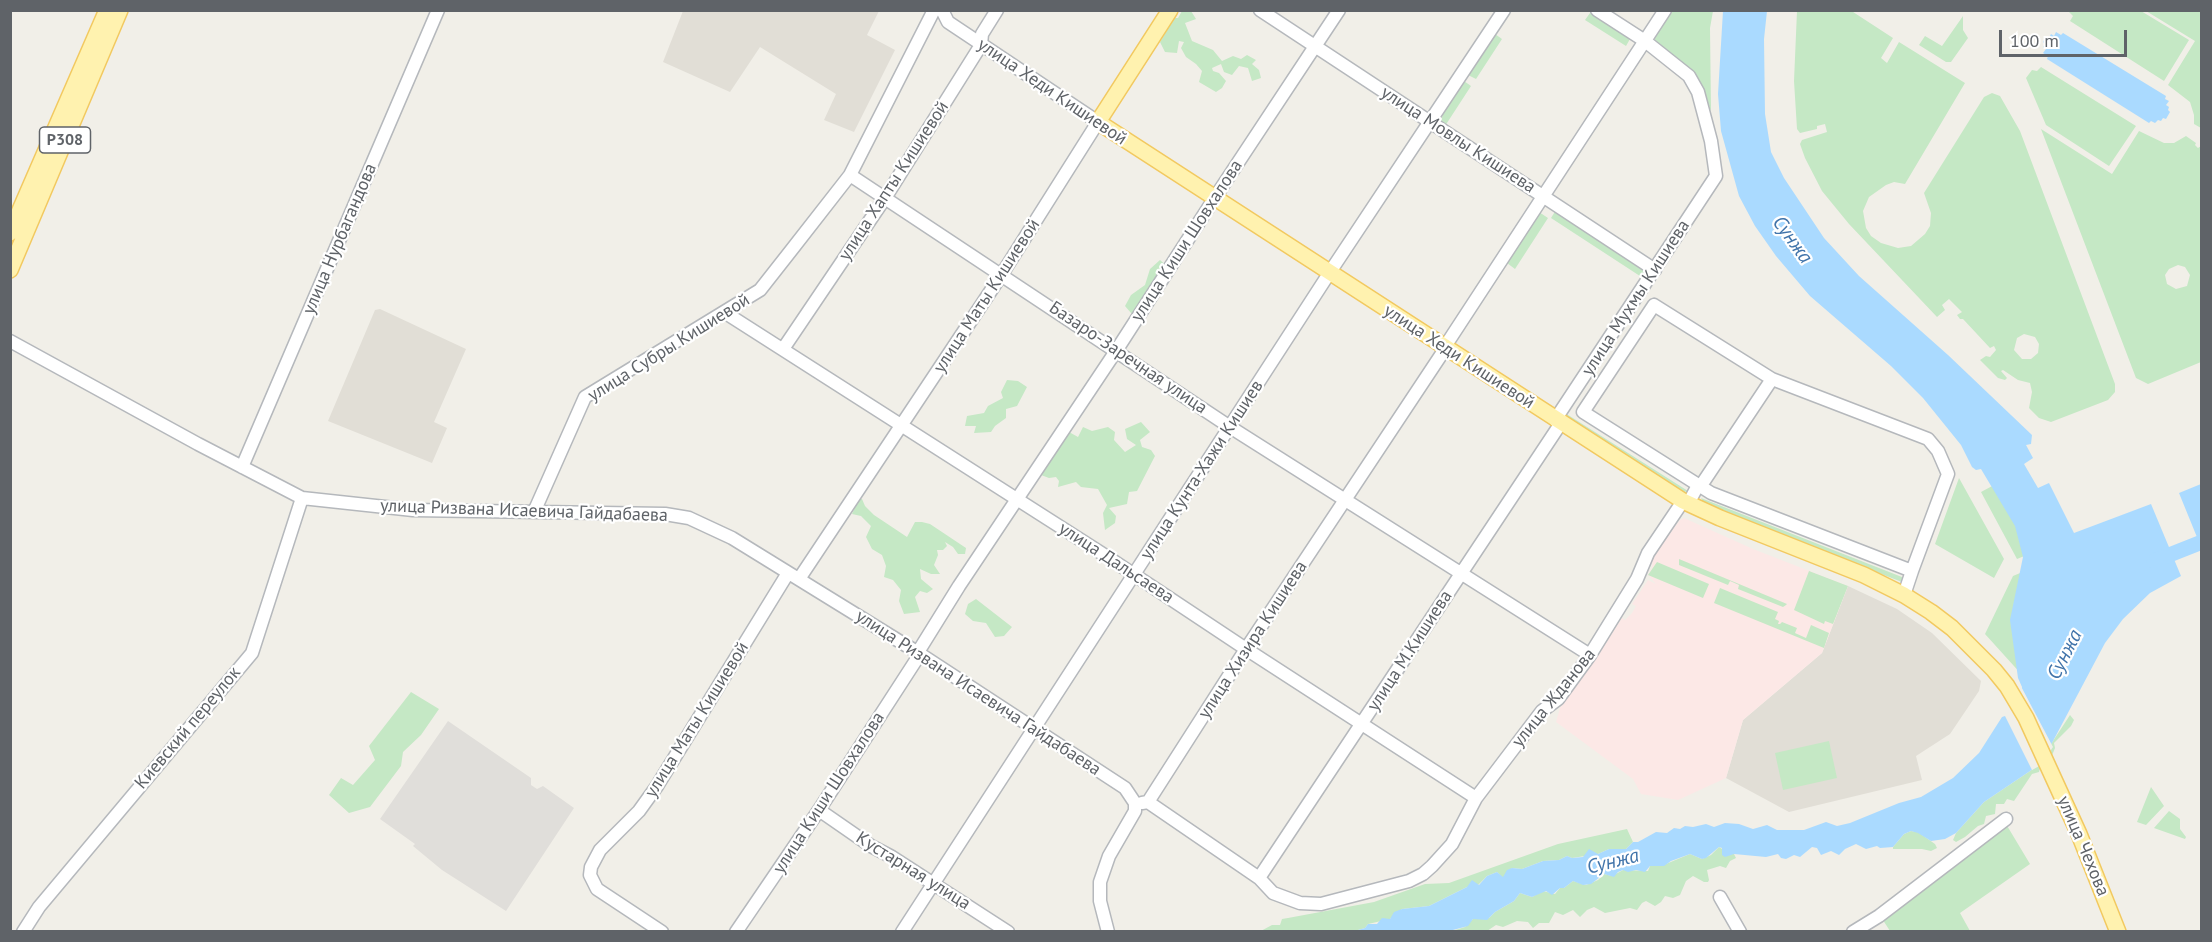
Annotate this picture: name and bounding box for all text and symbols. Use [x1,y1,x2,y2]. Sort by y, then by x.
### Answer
scale bar [2002,18,2130,56]
text: 100 m [2010,29,2059,52]
street label: улица Хеди Кишиевой [973,34,1131,150]
street label: улица Мовлы Кишиева [1377,82,1539,198]
street label: улица Хапты Кишиевой [834,97,954,265]
road number: P308 [40,127,90,153]
street label: улица Киши Шовхалова [1127,156,1247,326]
street label: улица Нурбагандова [298,160,382,318]
water label: Сунжа [1767,212,1817,268]
street label: улица Маты Кишиевой [929,215,1045,377]
street label: улица Мухмы Кишиева [1577,216,1695,380]
street label: улица Субры Кишиевой [584,289,754,407]
street label: Базаро-Заречная улица [1045,297,1211,419]
street label: улица Хеди Кишиевой [1379,300,1539,414]
street label: улица Кунта-Хажи Кишиев [1136,376,1268,564]
street label: улица Ризвана Исаевича Гайдабаева [380,495,668,527]
street label: улица Дальсаева [1054,518,1178,608]
street label: улица Хизира Кишиева [1194,557,1312,723]
street label: улица М.Кишиева [1363,587,1457,715]
street label: улица Ризвана Исаевича Гайдабаева [851,606,1105,780]
water label: Сунжа [2042,626,2088,684]
street label: улица Маты Кишиевой [640,638,754,802]
street label: улица Жданова [1508,644,1600,752]
street label: Киевский переулок [131,662,245,794]
street label: улица Киши Шовхалова [769,708,889,878]
street label: улица Чехова [2052,793,2114,899]
street label: Кустарная улица [852,827,974,915]
water label: Сунжа [1585,844,1641,880]

